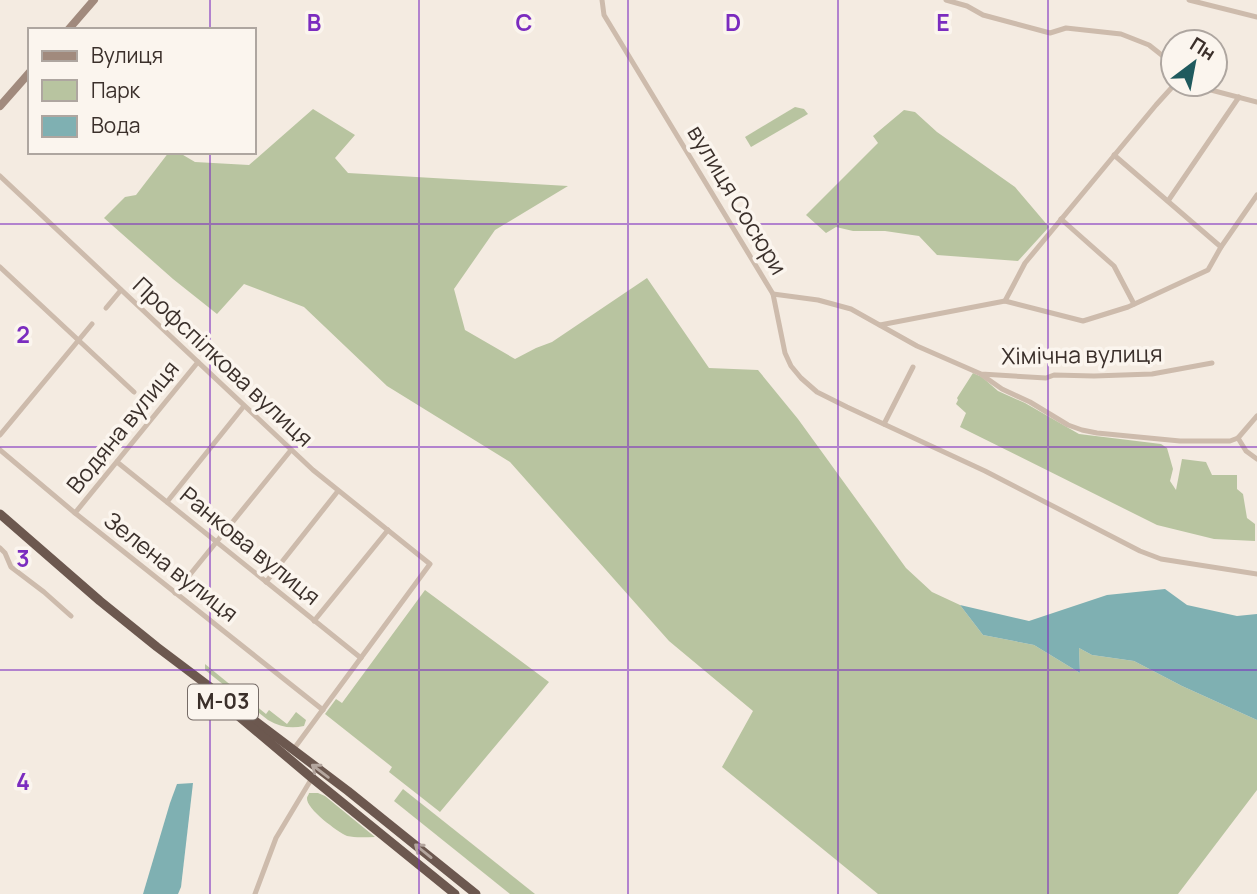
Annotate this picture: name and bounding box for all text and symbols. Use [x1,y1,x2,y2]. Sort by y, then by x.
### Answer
text: B [307,6,321,38]
text: C [516,6,533,38]
text: D [725,6,741,38]
text: E [936,6,950,38]
legend [28,28,256,154]
north arrow [1159,28,1229,98]
text: Пн [1185,31,1221,66]
text: Вулиця [91,41,163,69]
text: Парк [91,76,141,104]
text: Вода [91,111,141,139]
street label: вулиця Сосюри [680,119,795,280]
street label: Профспілкова вулиця [127,269,321,453]
text: 2 [16,318,30,350]
street label: Хімічна вулиця [1001,337,1163,371]
street label: Водяна вулиця [59,353,186,500]
street label: Ранкова вулиця [174,479,328,612]
street label: Зелена вулиця [98,504,245,629]
text: 3 [16,542,30,574]
road number: М-03 [188,684,258,720]
one-way arrow [312,763,330,778]
text: 4 [16,765,30,797]
one-way arrow [415,844,433,859]

